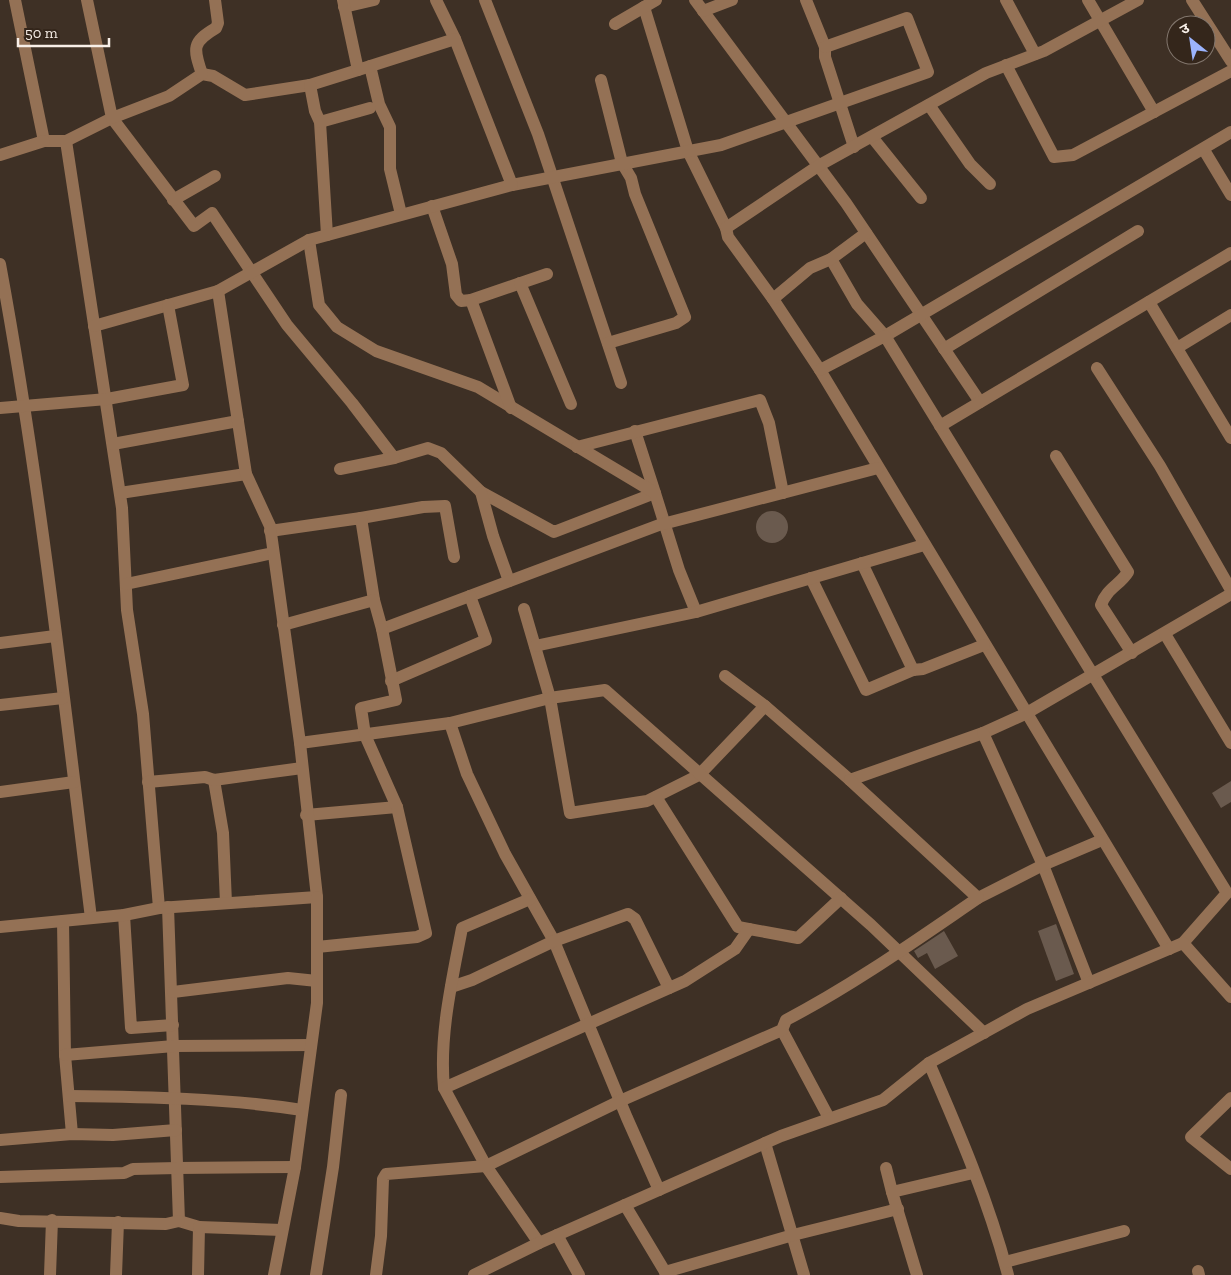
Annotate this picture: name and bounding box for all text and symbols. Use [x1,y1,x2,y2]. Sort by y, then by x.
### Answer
scale bar [18,15,109,47]
north arrow [1166,15,1216,65]
text: उ [1177,19,1193,39]
text: 50 m [25,24,58,42]

